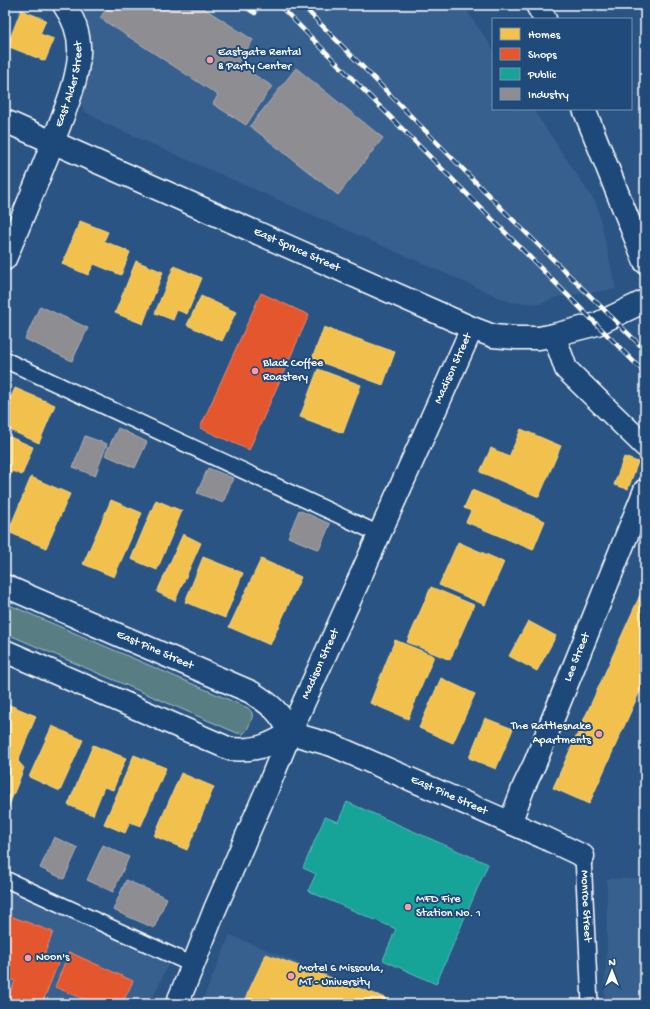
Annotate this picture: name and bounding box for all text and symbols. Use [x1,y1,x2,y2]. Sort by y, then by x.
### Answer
legend [492,18,632,110]
text: Homes [528,29,561,43]
street label: East Alder Street [52,40,86,129]
place label: Eastgate Rental & Party Center [218,46,302,74]
text: Shops [528,49,557,63]
marker: Eastgate Rental & Party Center [205,55,215,65]
text: Public [527,69,557,83]
text: Industry [528,89,569,103]
street label: East Spruce Street [251,225,343,276]
street label: Madison Street [432,330,476,406]
place label: Black Coffee Roastery [262,357,324,385]
marker: Black Coffee Roastery [250,366,260,376]
street label: Madison Street [299,626,343,702]
street label: East Pine Street [114,628,196,674]
street label: Lee Street [561,630,594,684]
place label: The Rattlesnake Apartments [510,720,592,748]
marker: The Rattlesnake Apartments [594,729,604,739]
street label: East Pine Street [408,773,490,819]
street label: Monroe Street [577,870,594,943]
place label: MFD Fire Station No. 1 [416,893,481,921]
marker: MFD Fire Station No. 1 [403,902,413,912]
place label: Noon's [36,951,70,965]
north arrow [592,951,632,991]
marker: Noon's [23,953,33,963]
text: N [608,957,616,969]
place label: Motel 6 Missoula, MT - University [299,962,384,990]
marker: Motel 6 Missoula, MT - University [286,971,296,981]

